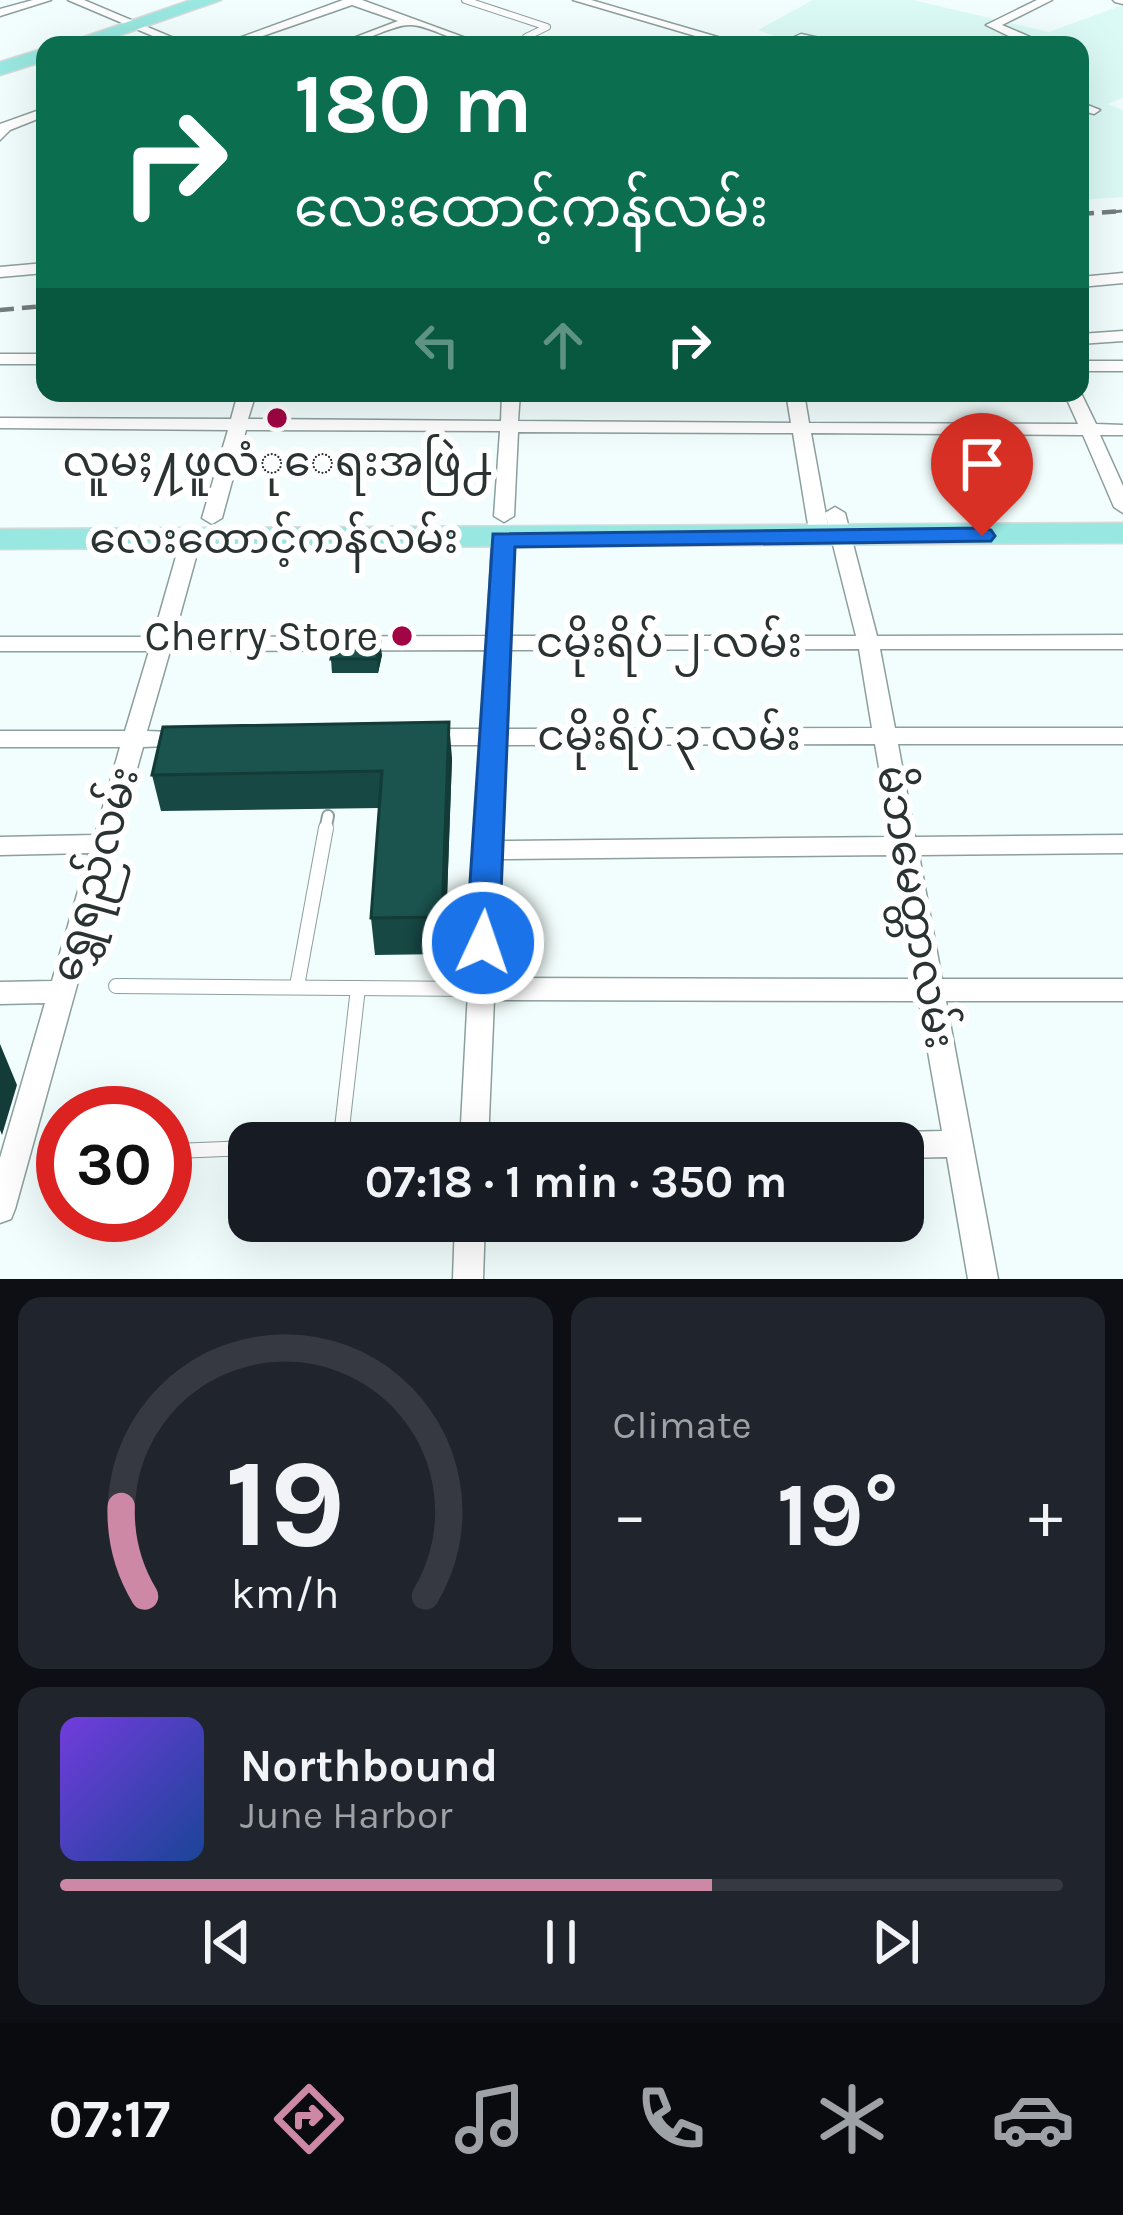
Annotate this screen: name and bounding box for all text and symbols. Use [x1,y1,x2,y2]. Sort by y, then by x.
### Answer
text: 180 m [294,55,532,153]
icon: right [96,84,252,240]
text: လေးထောင့်ကန်လမ်း [294,176,768,240]
icon: left [404,312,470,378]
icon: ahead [530,312,596,378]
icon: right [656,312,722,378]
marker: လူမႈ႔ဖူလံုေရးအဖြဲ႕ [264,405,290,431]
pin [931,413,1033,536]
icon: arrive [949,431,1015,497]
place label: လူမႈ႔ဖူလံုေရးအဖြဲ႕ [63,434,492,497]
street label: လေးထောင့်ကန်လမ်း [90,511,458,573]
place label: Cherry Store [145,611,378,661]
street label: ငမိုးရိပ် ၂ လမ်း [536,615,802,677]
marker: Cherry Store [389,623,415,649]
street label: ငမိုးရိပ် ၃ လမ်း [537,708,801,770]
street label: ရွှေရည်လမ်း [38,760,158,989]
street label: မိဘမေတ္တာလမ်း [858,761,968,1054]
position arrow [420,880,546,1006]
speed limit sign: 30 [36,1086,192,1242]
text: 07:18 · 1 min · 350 m [365,1156,787,1208]
text: Climate [613,1402,752,1448]
text: 19 [225,1431,346,1576]
text: 19° [777,1462,899,1568]
text: − [613,1476,647,1554]
text: + [1028,1476,1063,1554]
text: km/h [231,1569,340,1619]
text: Northbound [240,1740,498,1792]
text: June Harbor [240,1792,452,1838]
icon: previous [194,1909,260,1975]
icon: pause [528,1909,594,1975]
icon: next [863,1909,929,1975]
icon: directions [267,2077,351,2161]
icon: music [448,2077,532,2161]
icon: phone [629,2077,713,2161]
icon: climate [810,2077,894,2161]
icon: car [991,2077,1075,2161]
text: 07:17 [48,2087,170,2151]

